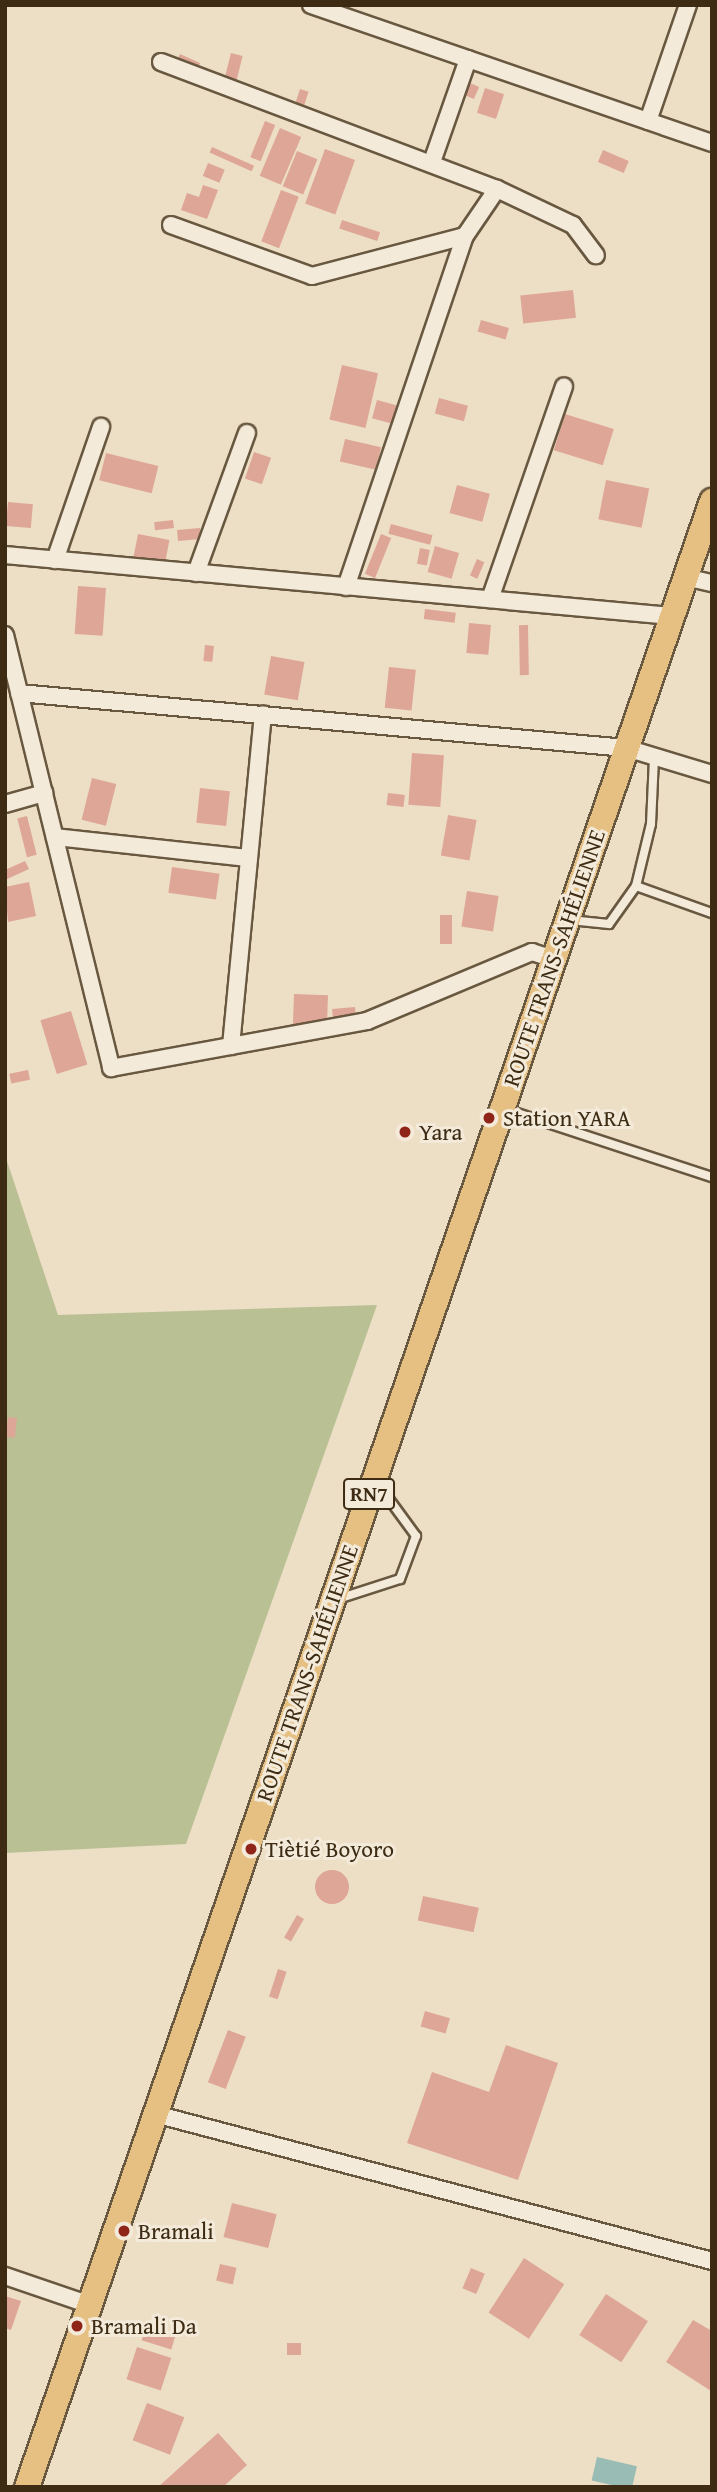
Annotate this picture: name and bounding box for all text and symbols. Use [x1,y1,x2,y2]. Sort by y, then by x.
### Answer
street label: ROUTE TRANS-SAHÉLIENNE [497,826,611,1090]
place label: Station YARA [503,1104,631,1132]
marker: Station YARA [481,1110,497,1126]
place label: Yara [419,1118,462,1146]
marker: Yara [397,1124,413,1140]
road number: RN7 [343,1476,395,1512]
street label: ROUTE TRANS-SAHÉLIENNE [250,1541,364,1805]
place label: Tiètié Boyoro [265,1835,394,1863]
marker: Tiètié Boyoro [243,1841,259,1857]
place label: Bramali [138,2217,214,2245]
marker: Bramali [116,2223,132,2239]
place label: Bramali Da [91,2312,197,2340]
marker: Bramali Da [69,2318,85,2334]

